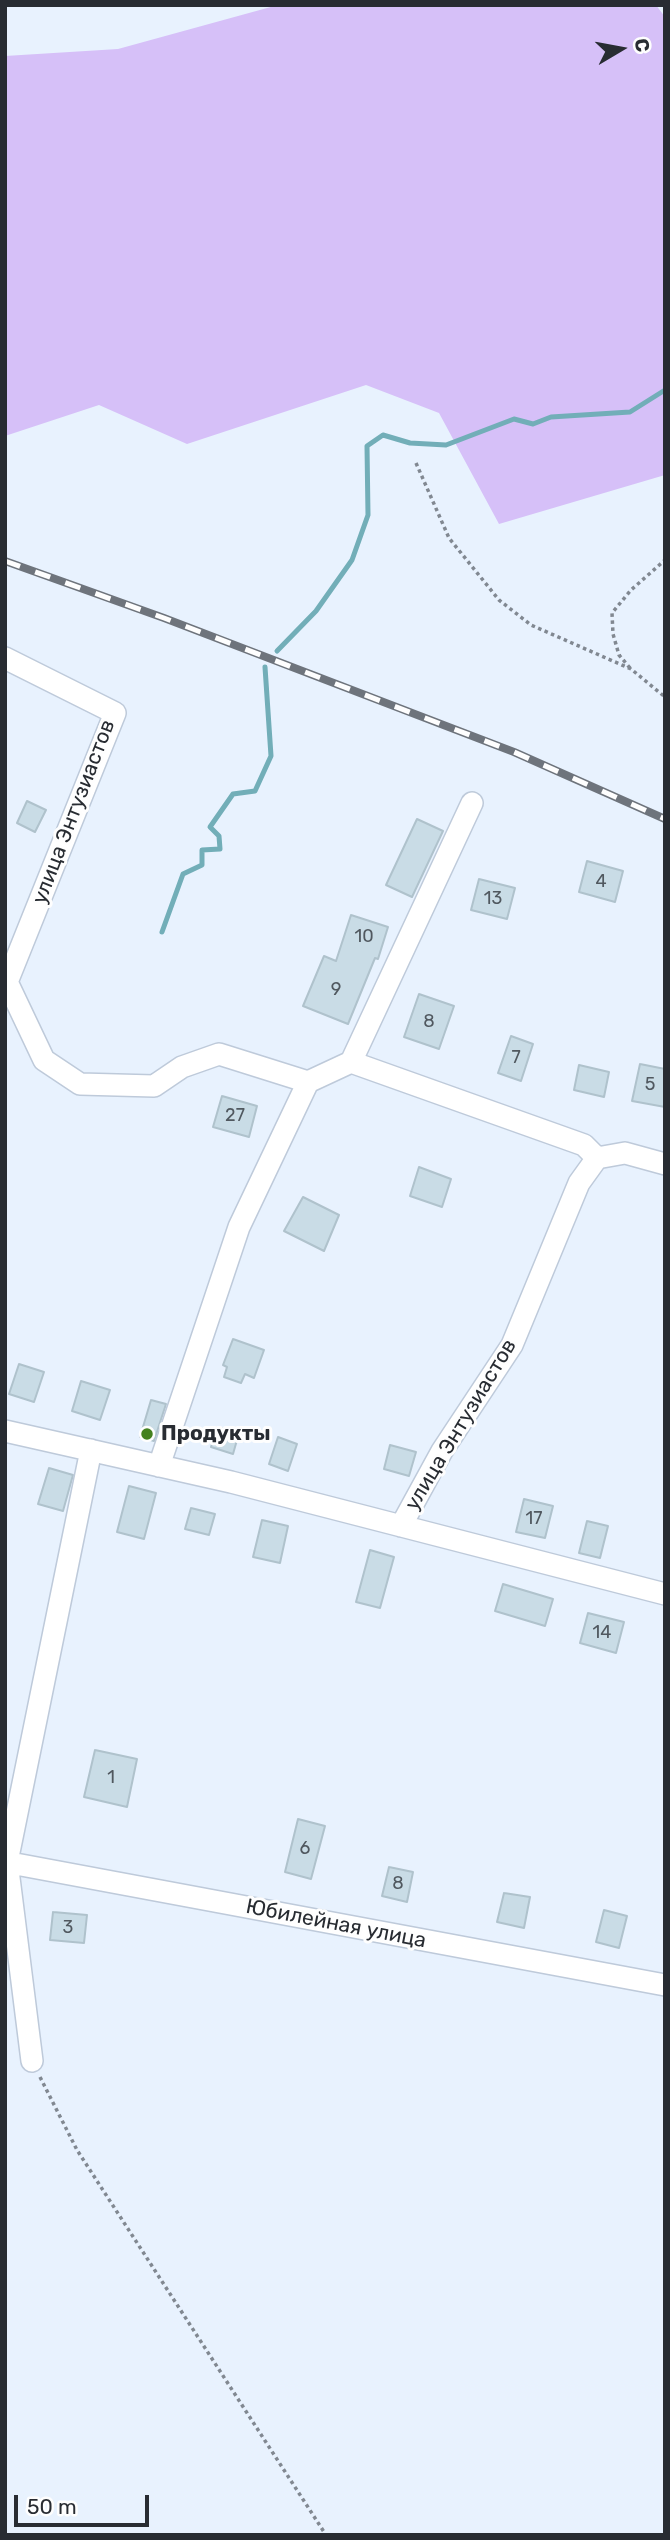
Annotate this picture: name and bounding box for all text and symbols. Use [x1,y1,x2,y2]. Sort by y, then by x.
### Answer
north arrow [586,14,656,84]
text: С [630,37,655,54]
street label: улица Энтузиастов [27,716,121,908]
house number: 4 [595,871,607,893]
house number: 13 [484,888,502,910]
house number: 10 [354,926,374,948]
house number: 9 [331,979,341,1001]
house number: 8 [423,1011,435,1033]
house number: 7 [511,1047,521,1069]
house number: 5 [645,1074,655,1096]
house number: 27 [225,1105,245,1127]
street label: улица Энтузиастов [400,1335,522,1515]
place label: Продукты [161,1421,270,1447]
marker: Продукты [139,1426,155,1442]
house number: 17 [526,1508,542,1530]
house number: 14 [593,1622,611,1644]
house number: 1 [107,1767,115,1789]
house number: 6 [300,1838,310,1860]
house number: 8 [392,1873,404,1895]
street label: Юбилейная улица [244,1894,428,1954]
house number: 3 [63,1917,73,1939]
scale bar [18,2480,152,2524]
text: 50 m [27,2494,77,2519]

